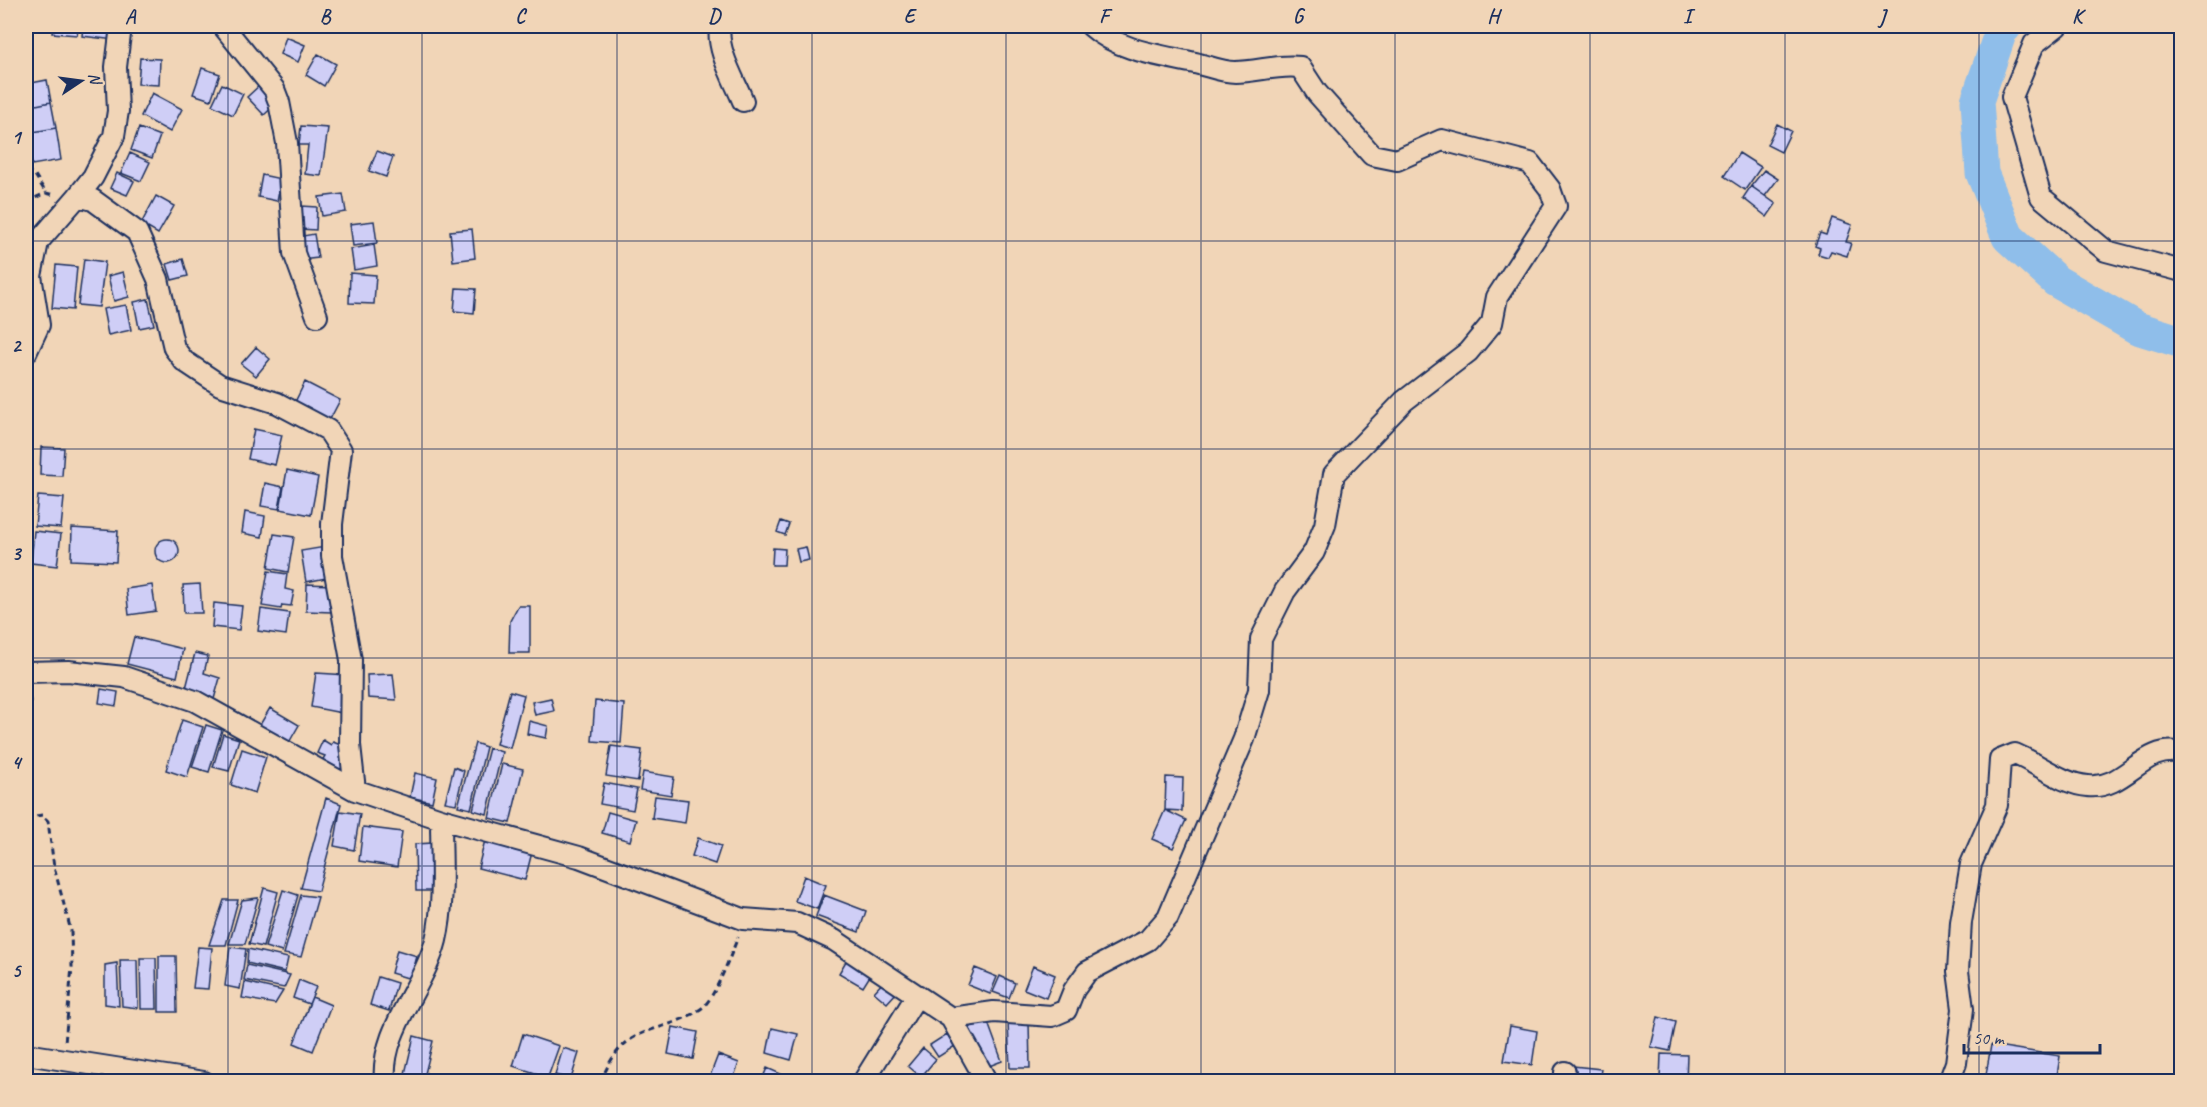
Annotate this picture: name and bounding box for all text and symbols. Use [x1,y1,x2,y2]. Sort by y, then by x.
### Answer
text: A [125,4,137,29]
text: B [320,4,332,29]
text: C [515,4,527,29]
text: D [708,4,722,29]
text: E [904,4,918,29]
text: F [1099,4,1113,29]
text: G [1293,4,1306,29]
text: H [1487,4,1502,29]
text: I [1683,4,1696,29]
text: J [1877,4,1889,29]
text: K [2072,4,2086,29]
north arrow [51,51,111,111]
text: N [84,71,106,88]
text: 1 [12,125,23,150]
text: 2 [12,333,23,358]
text: 3 [12,541,23,566]
text: 4 [12,750,24,775]
text: 5 [12,958,23,983]
scale bar [1964,1017,2100,1055]
text: 50 m [1973,1027,2006,1049]

